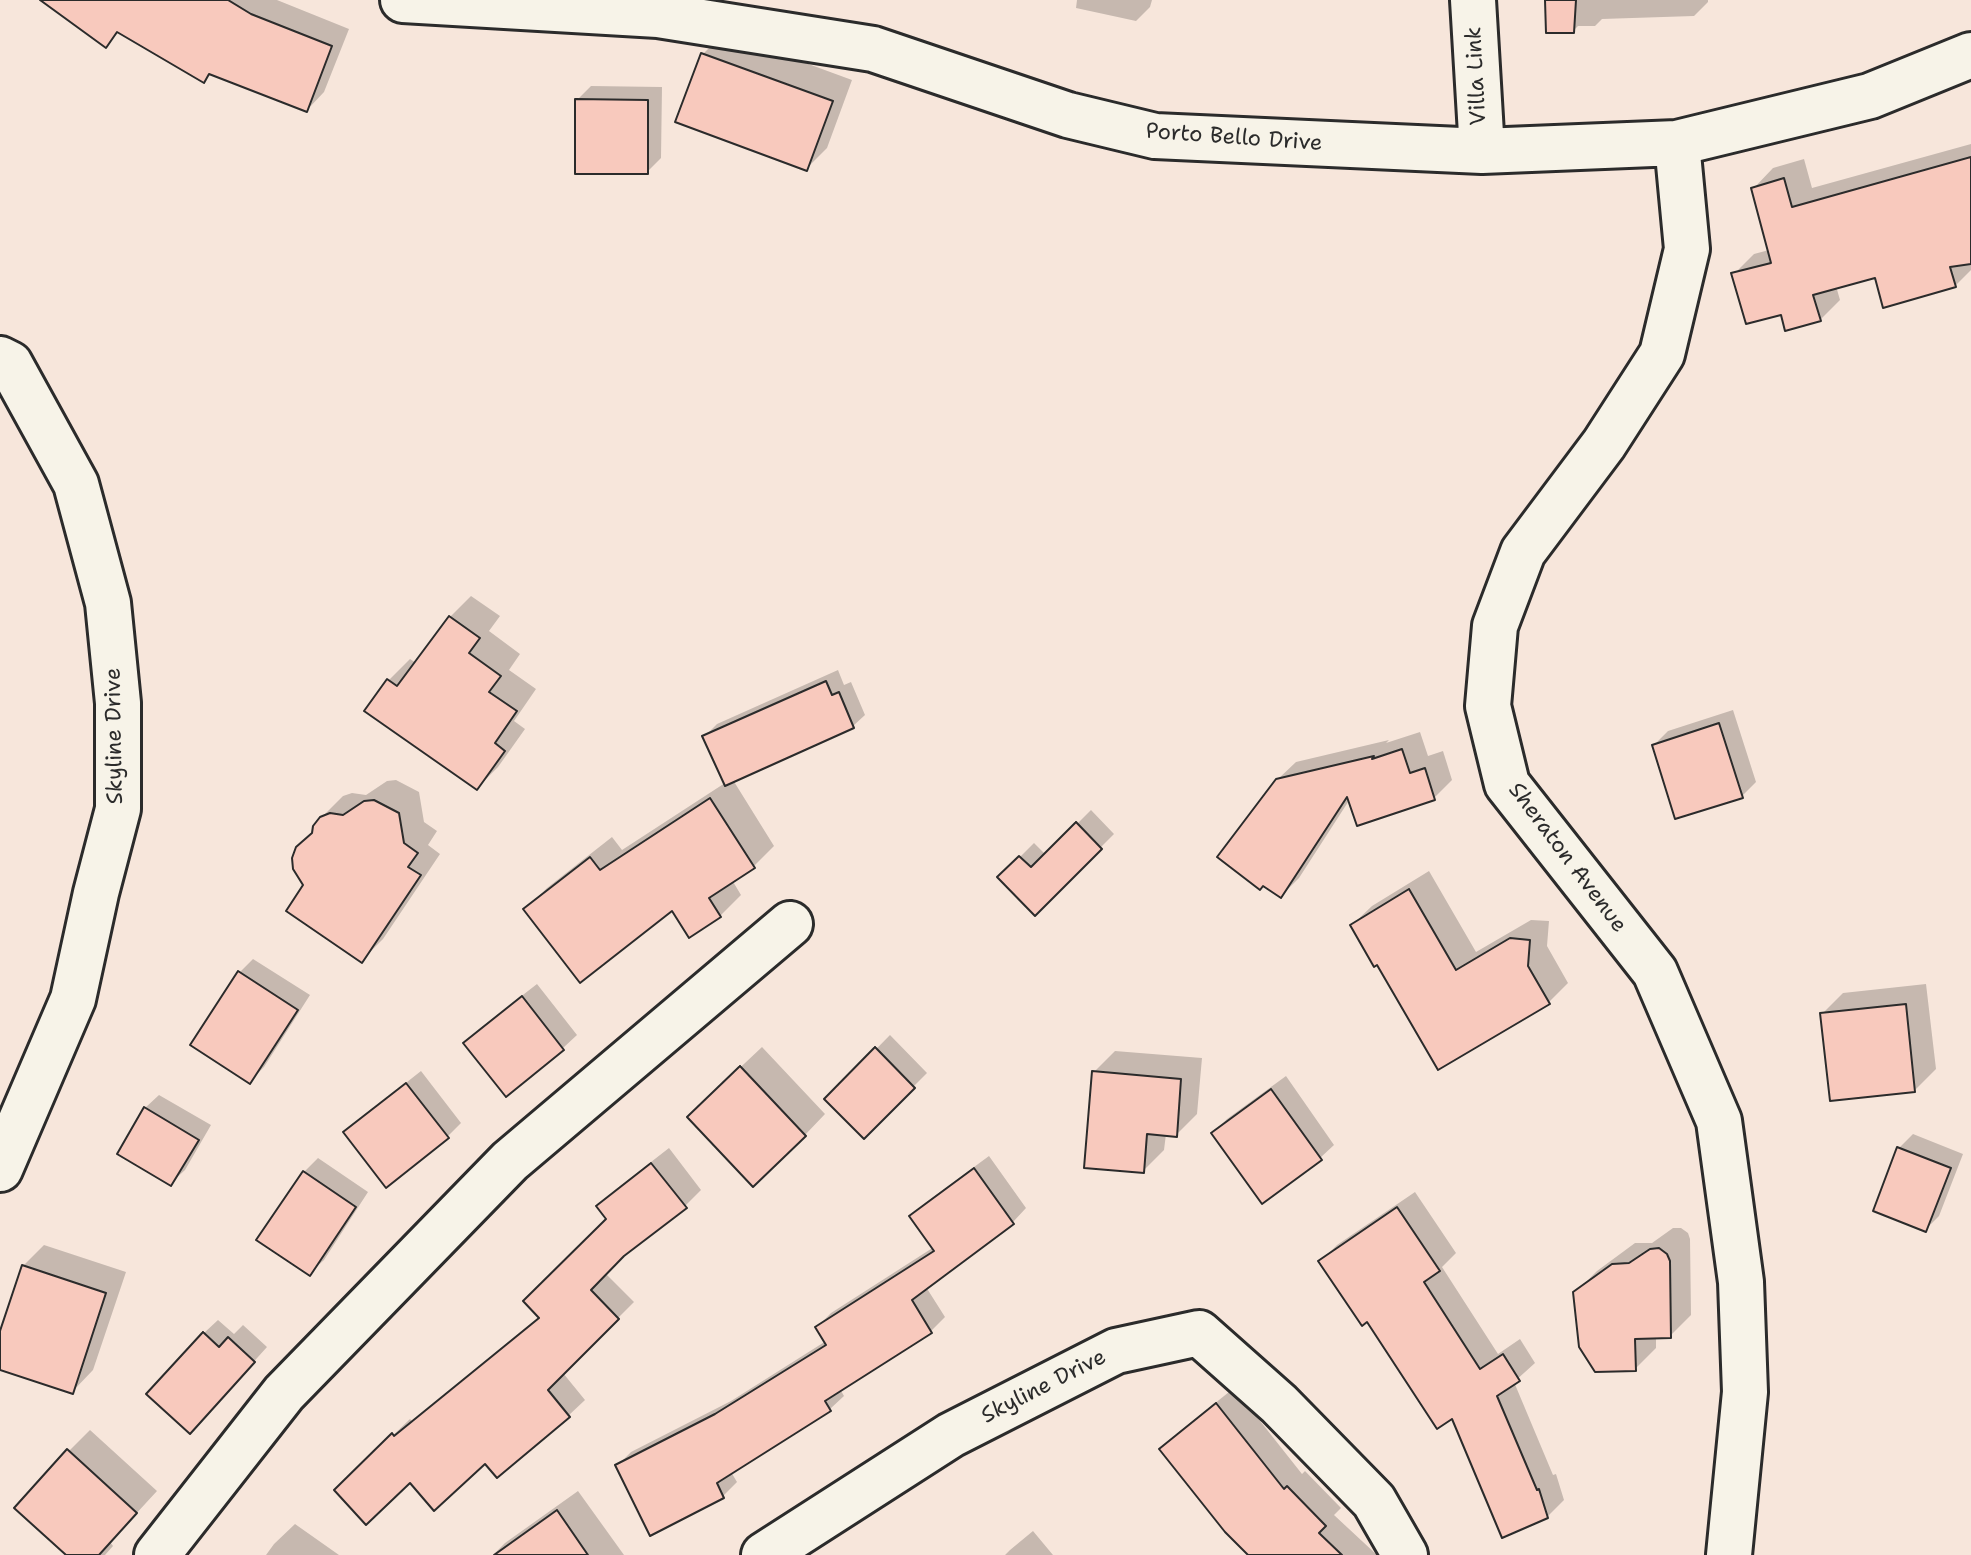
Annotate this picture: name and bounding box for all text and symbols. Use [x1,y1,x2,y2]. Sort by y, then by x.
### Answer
street label: Villa Link [1461,26,1493,126]
street label: Porto Bello Drive [1145,119,1323,157]
street label: Skyline Drive [101,667,129,805]
street label: Sheraton Avenue [1502,778,1632,938]
street label: Skyline Drive [977,1344,1111,1430]

